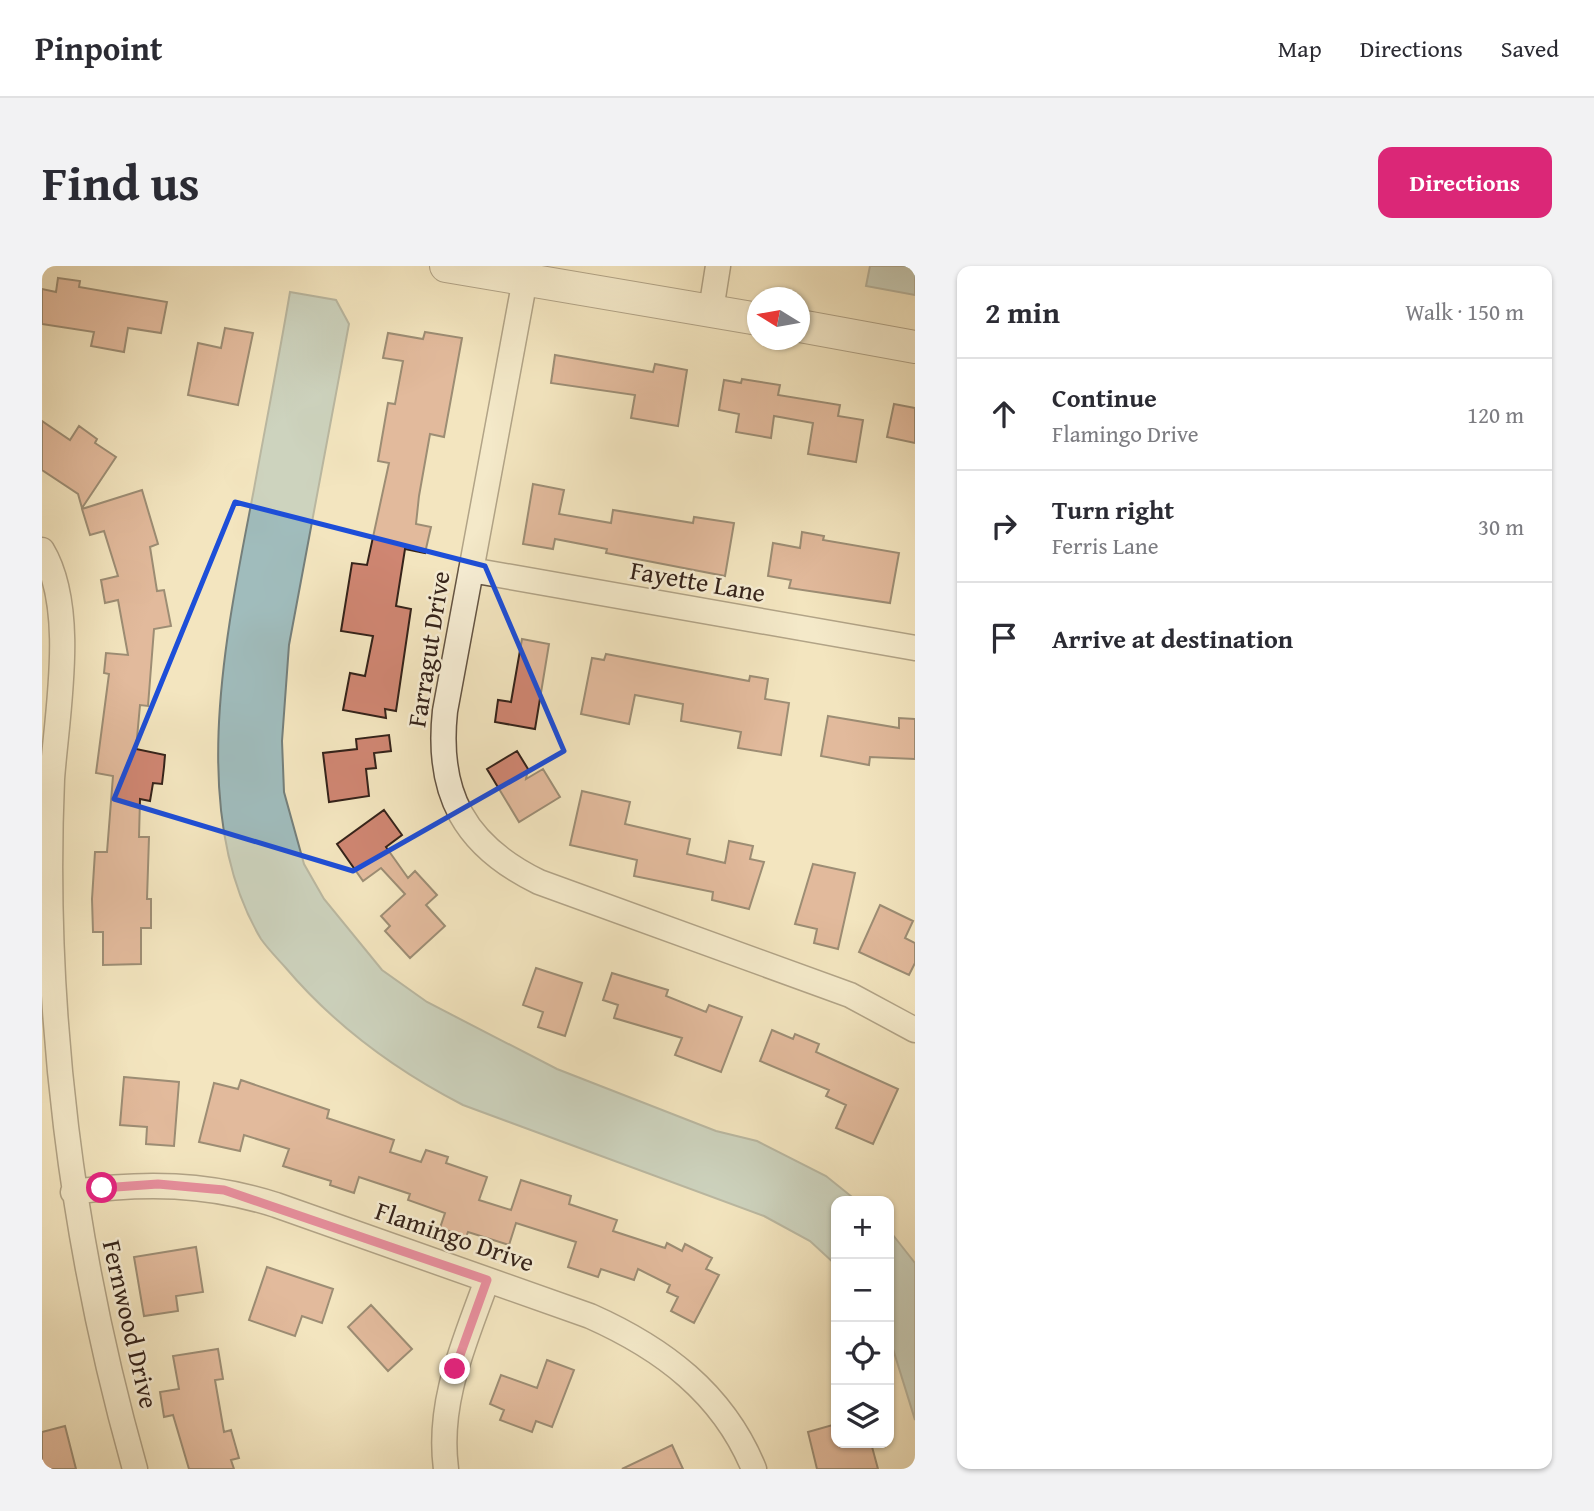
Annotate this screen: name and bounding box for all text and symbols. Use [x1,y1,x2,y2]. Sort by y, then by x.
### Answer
text: Pinpoint [35,24,162,72]
text: Map [1278,31,1322,66]
text: Directions [1360,31,1463,66]
text: Saved [1501,31,1559,66]
text: Find us [42,146,200,218]
button: Directions [1378,147,1552,218]
north arrow [747,287,810,350]
text: 2 min [985,290,1060,334]
text: Walk · 150 m [1405,295,1524,328]
text: Continue [1052,378,1157,417]
icon: ahead [985,395,1023,433]
text: 120 m [1467,398,1524,431]
text: Flamingo Drive [1052,417,1199,450]
text: Turn right [1052,490,1174,529]
icon: right [985,507,1023,545]
text: 30 m [1478,510,1524,543]
text: Ferris Lane [1052,529,1159,562]
street label: Fayette Lane [627,550,769,612]
street label: Farragut Drive [396,568,460,730]
icon: arrive [985,619,1023,657]
text: Arrive at destination [1052,619,1293,658]
route start [86,1172,117,1203]
street label: Flamingo Drive [370,1191,540,1281]
map controls [831,1196,894,1448]
button: + [831,1196,894,1259]
street label: Fernwood Drive [93,1236,169,1412]
button: − [831,1259,894,1322]
button: locate [831,1322,894,1385]
route end [439,1353,470,1384]
button: layers [831,1385,894,1448]

